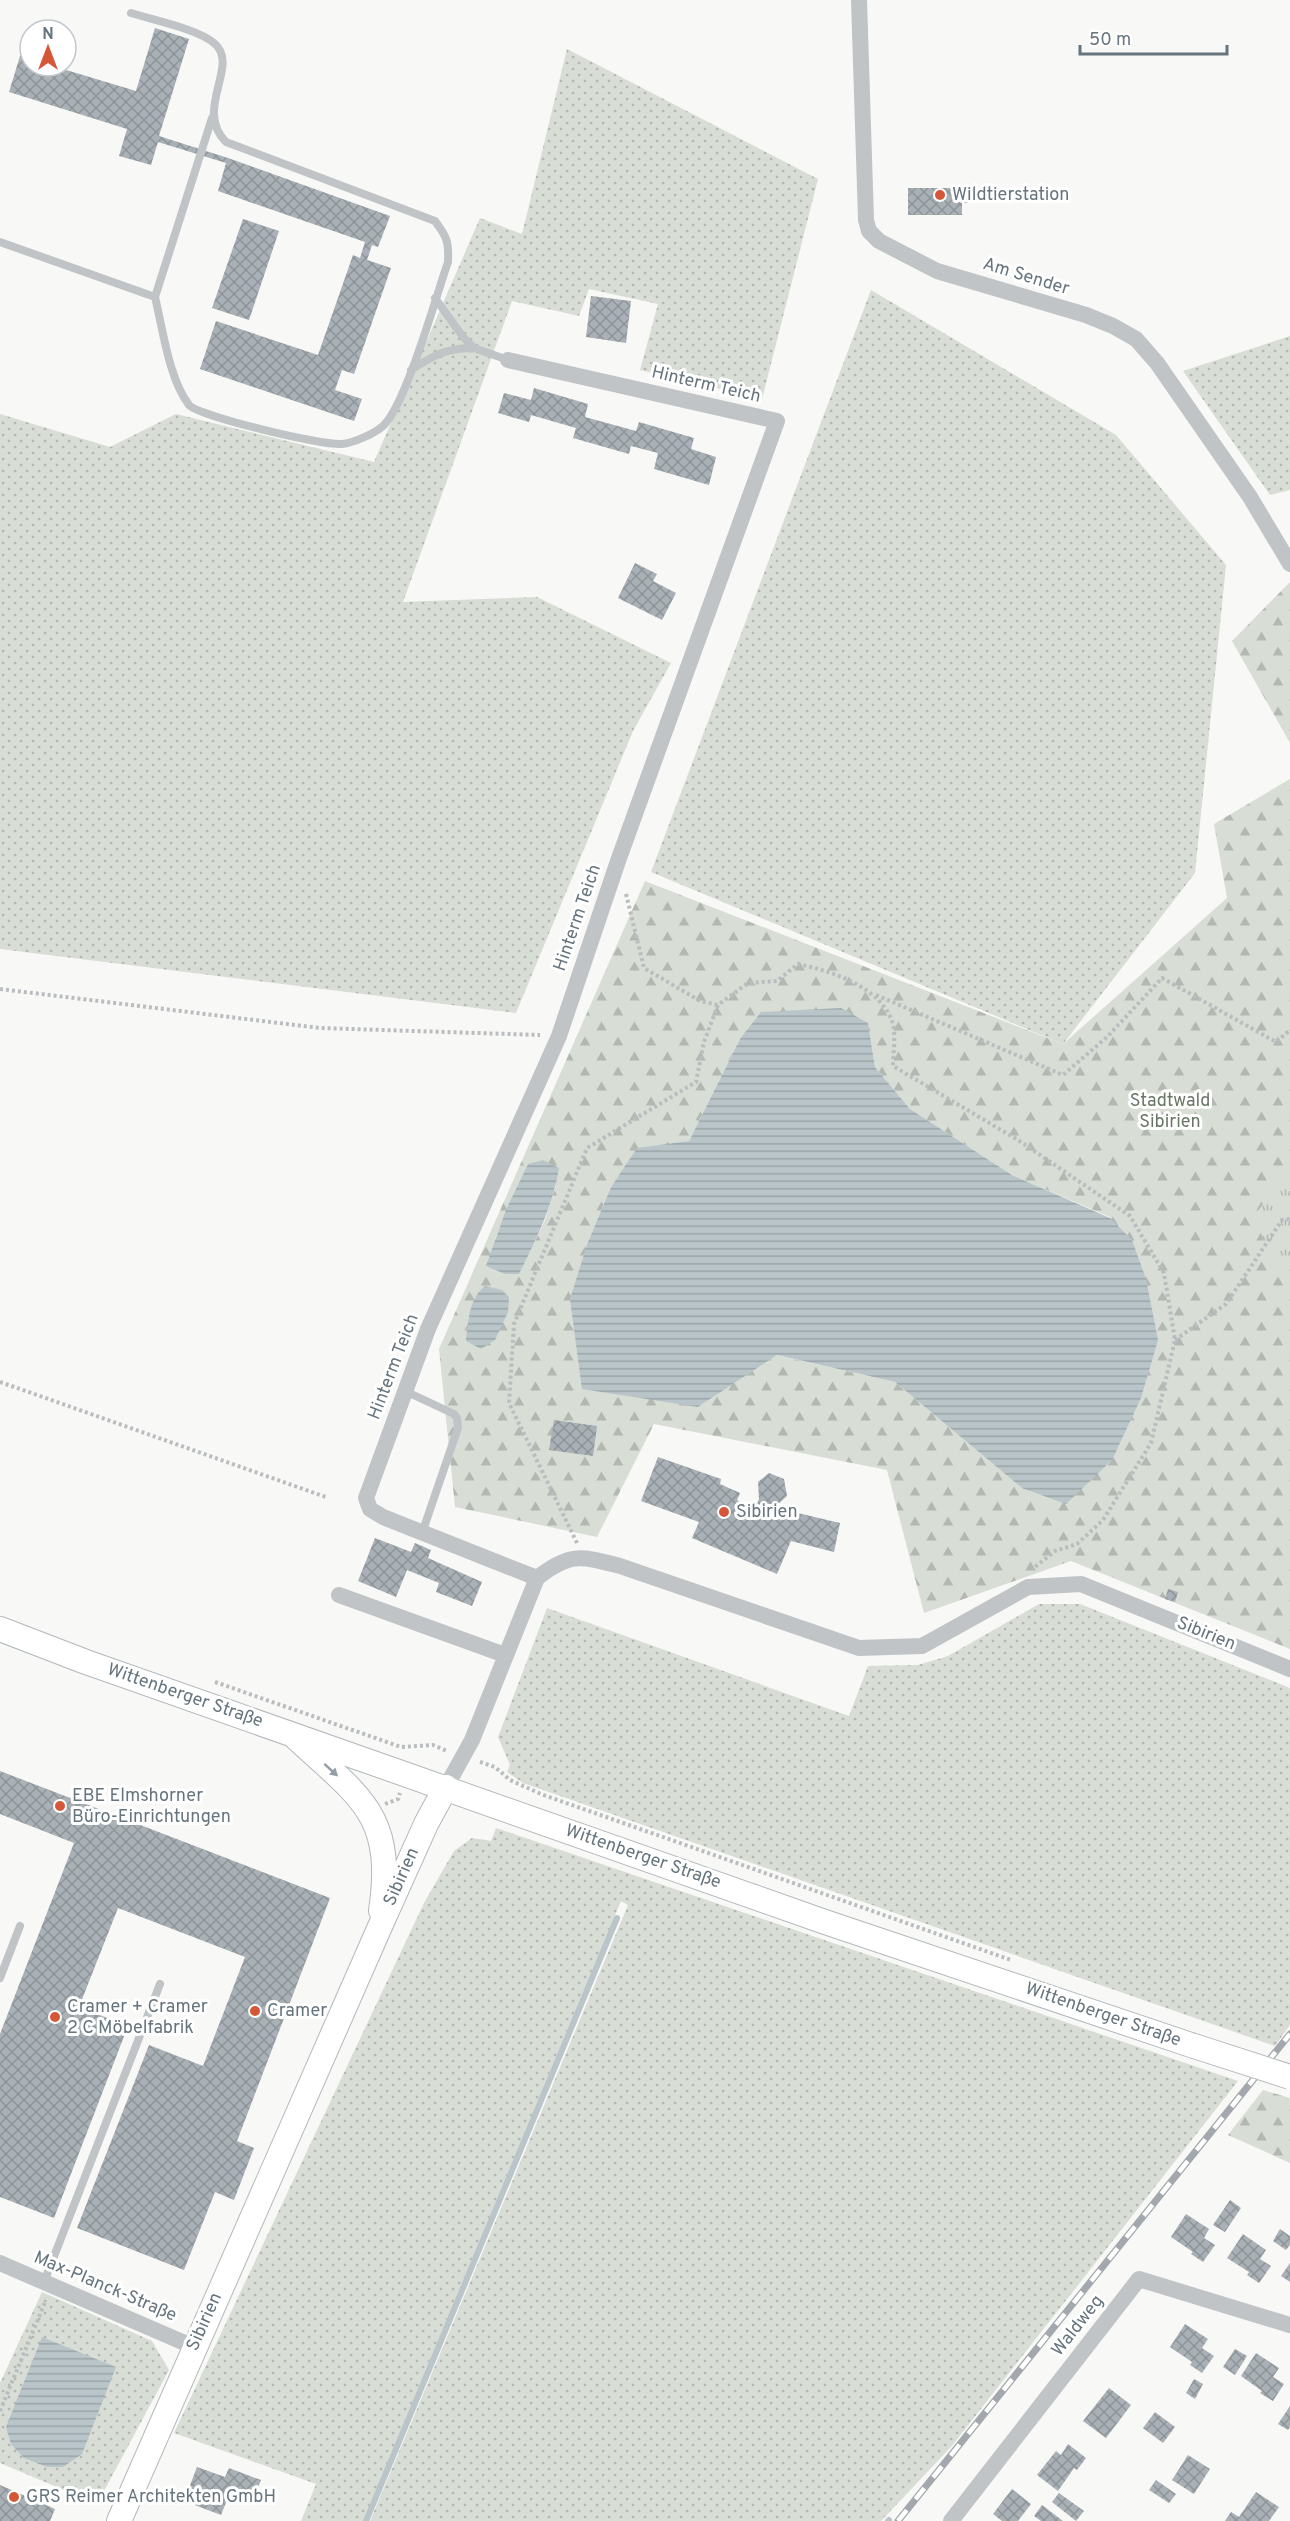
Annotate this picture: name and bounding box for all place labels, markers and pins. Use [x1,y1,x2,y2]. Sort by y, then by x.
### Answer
place label: Wildtierstation [952,184,1069,207]
marker: Wildtierstation [933,188,947,202]
place label: Sibirien [736,1501,798,1524]
marker: Sibirien [717,1505,731,1519]
place label: EBE Elmshorner Büro-Einrichtungen [72,1785,231,1829]
marker: EBE Elmshorner Büro-Einrichtungen [53,1799,67,1813]
place label: Cramer + Cramer 2 C Möbelfabrik [67,1996,208,2040]
place label: Cramer [267,2000,327,2023]
marker: Cramer [248,2004,262,2018]
marker: Cramer + Cramer 2 C Möbelfabrik [48,2010,62,2024]
place label: GRS Reimer Architekten GmbH [26,2486,276,2509]
marker: GRS Reimer Architekten GmbH [7,2490,21,2504]

